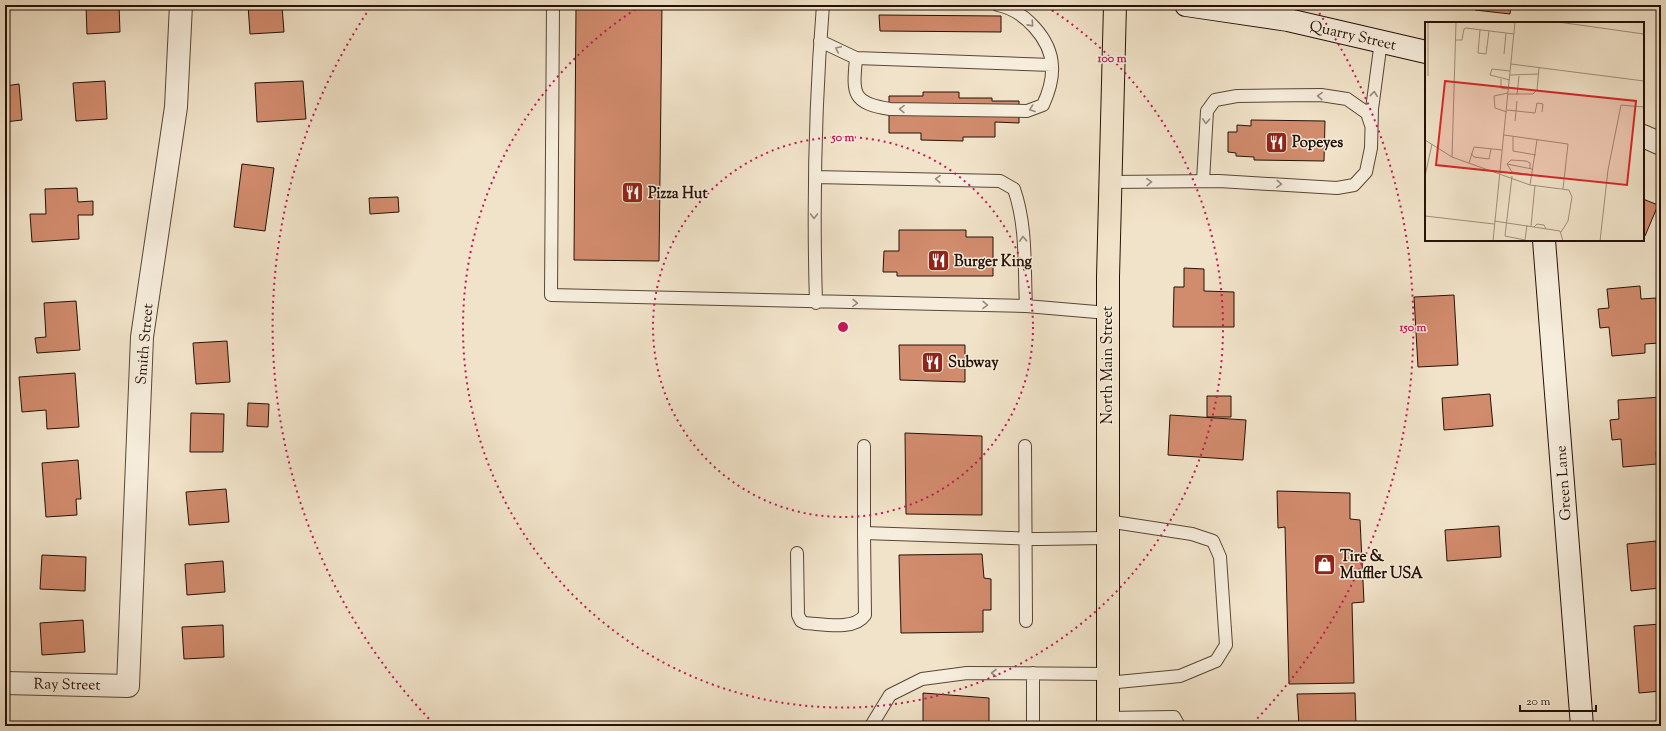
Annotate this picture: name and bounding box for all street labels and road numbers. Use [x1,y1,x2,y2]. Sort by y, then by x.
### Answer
street label: Quarry Street [1307,16,1398,57]
street label: Smith Street [131,303,160,386]
street label: North Main Street [1098,306,1119,424]
street label: Green Lane [1551,444,1578,521]
street label: Ray Street [33,674,101,697]

